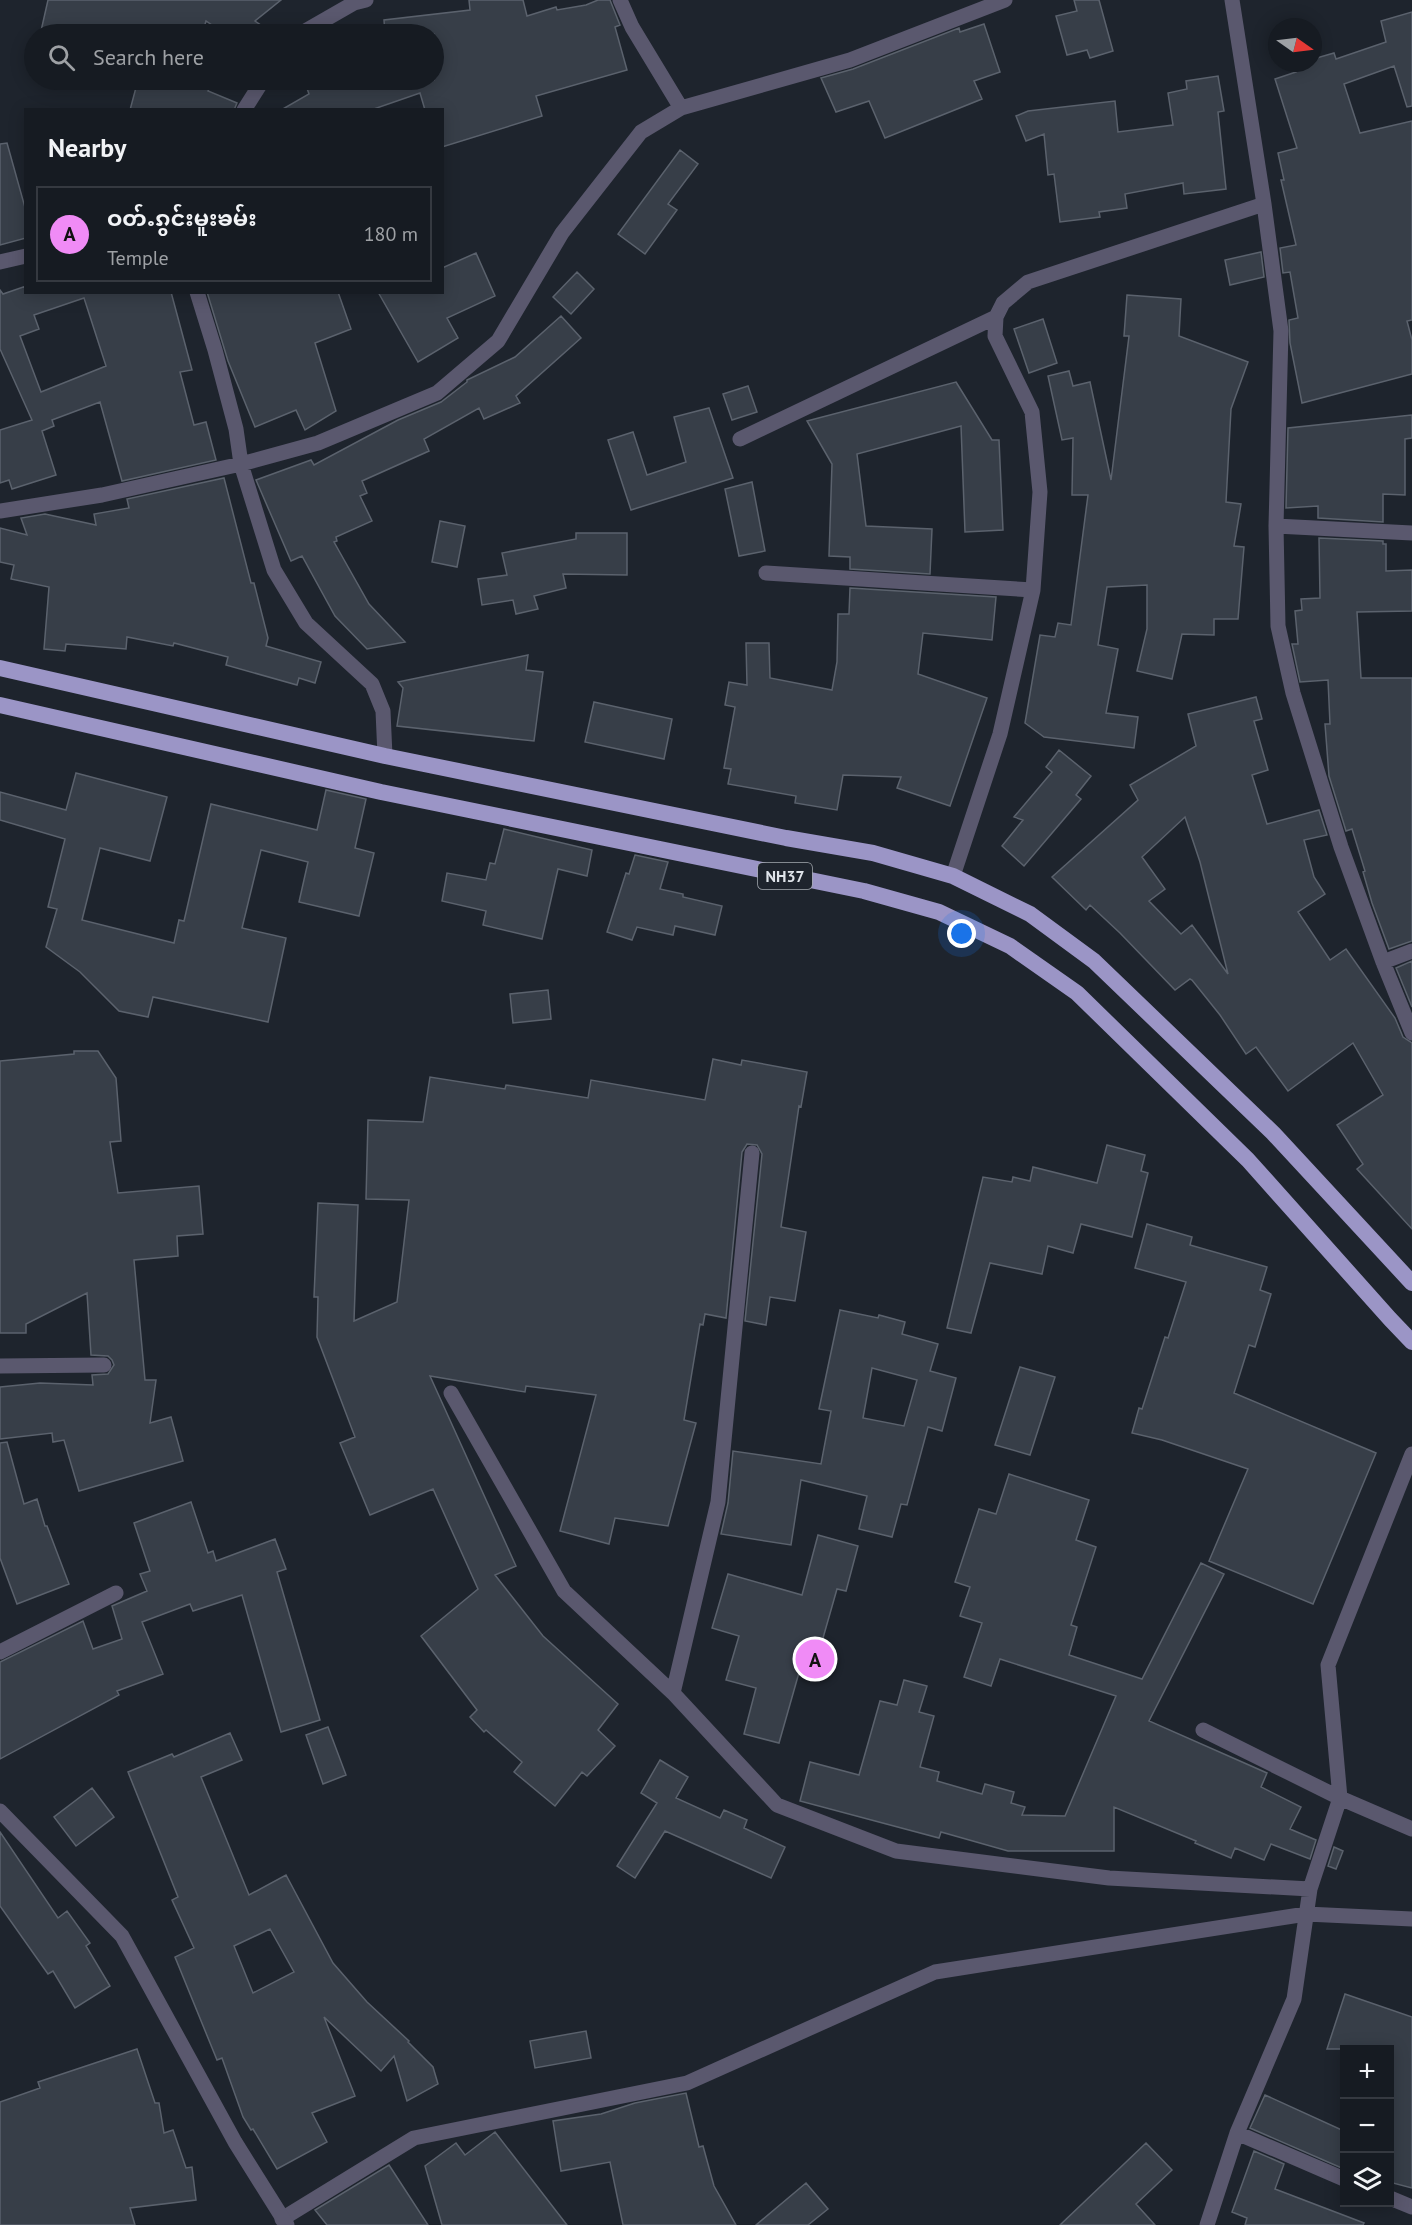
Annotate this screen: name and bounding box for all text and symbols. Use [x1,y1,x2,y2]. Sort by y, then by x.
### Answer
north arrow [1268,18,1322,72]
search box [24,24,444,90]
icon: search [45,41,78,74]
text: Search here [93,43,204,71]
text: Nearby [48,131,126,164]
text: ဝတ်ႉၵွင်းမူးၶမ်း [107,204,257,232]
text: A [63,221,76,247]
text: 180 m [364,221,418,247]
text: Temple [107,245,169,271]
road number: NH37 [758,863,812,889]
your location [947,919,976,948]
pin: A [796,1636,834,1682]
map controls [1340,2045,1394,2207]
button: + [1340,2045,1394,2099]
button: − [1340,2099,1394,2153]
button: layers [1340,2153,1394,2207]

